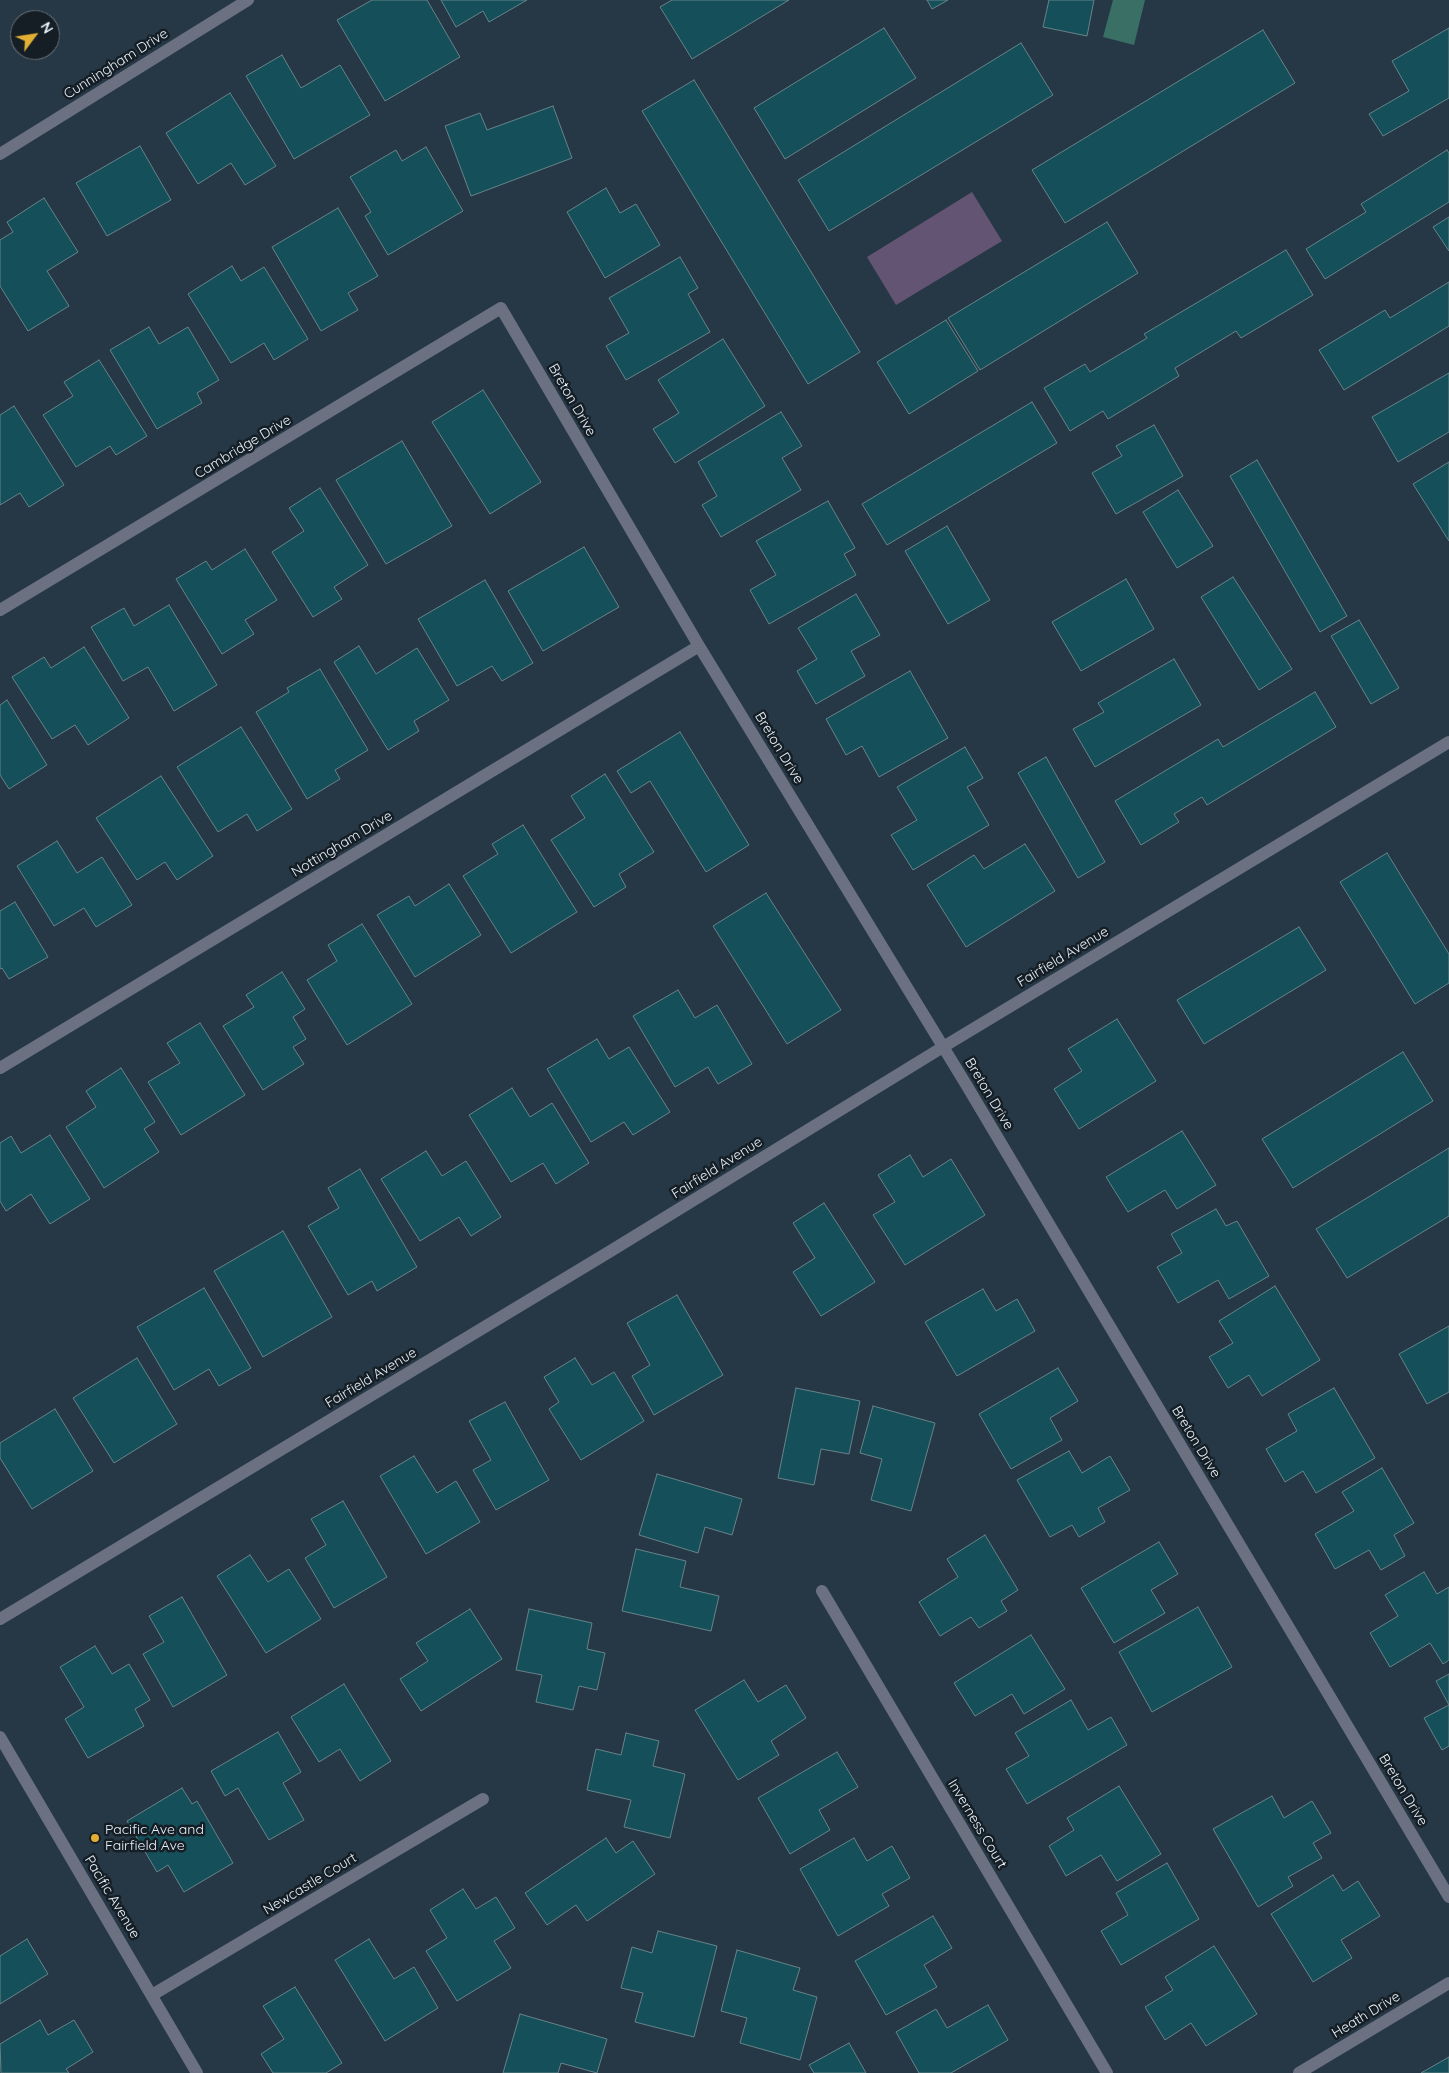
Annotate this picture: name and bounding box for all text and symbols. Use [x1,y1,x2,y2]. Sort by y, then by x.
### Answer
north arrow [10,10,60,60]
text: N [37,19,57,37]
street label: Cunningham Drive [61,25,171,103]
street label: Breton Drive [545,361,599,439]
street label: Cambridge Drive [192,412,294,482]
street label: Breton Drive [751,709,807,787]
street label: Nottingham Drive [289,807,395,881]
street label: Fairfield Avenue [1014,923,1112,991]
street label: Breton Drive [961,1055,1017,1133]
street label: Fairfield Avenue [669,1133,765,1203]
street label: Fairfield Avenue [322,1344,420,1412]
street label: Breton Drive [1168,1403,1224,1481]
street label: Breton Drive [1375,1751,1431,1829]
street label: Inverness Court [944,1776,1010,1872]
place label: Pacific Ave and Fairfield Ave [105,1822,204,1854]
marker: Pacific Ave and Fairfield Ave [89,1832,101,1844]
street label: Newcastle Court [260,1849,360,1919]
street label: Pacific Avenue [81,1852,143,1942]
street label: Heath Drive [1329,1988,1403,2042]

